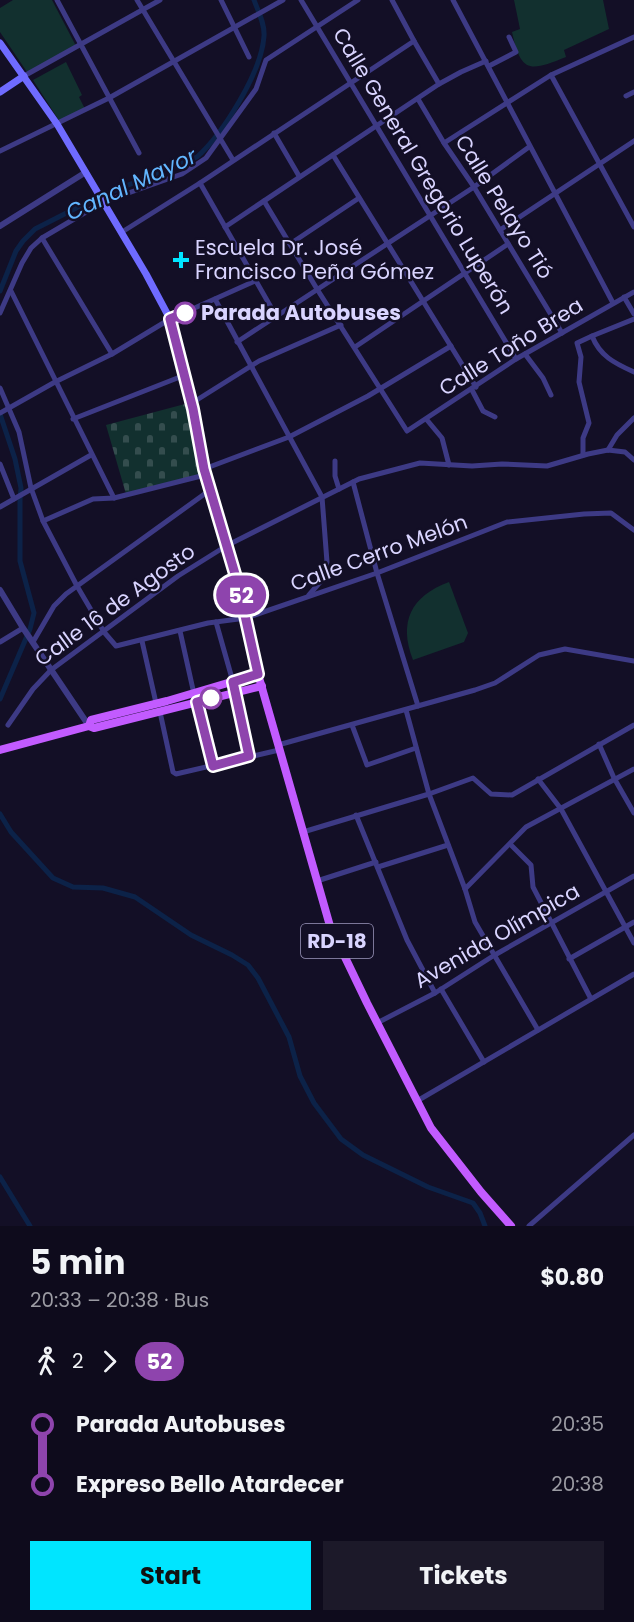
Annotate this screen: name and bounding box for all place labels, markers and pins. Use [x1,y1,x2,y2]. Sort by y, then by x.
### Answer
place label: Escuela Dr. José Francisco Peña Gómez [195,233,434,286]
marker: Escuela Dr. José Francisco Peña Gómez [172,251,190,269]
place label: Parada Autobuses [201,298,401,327]
marker: Parada Autobuses [174,302,196,324]
unlabelled marker [200,687,222,709]

